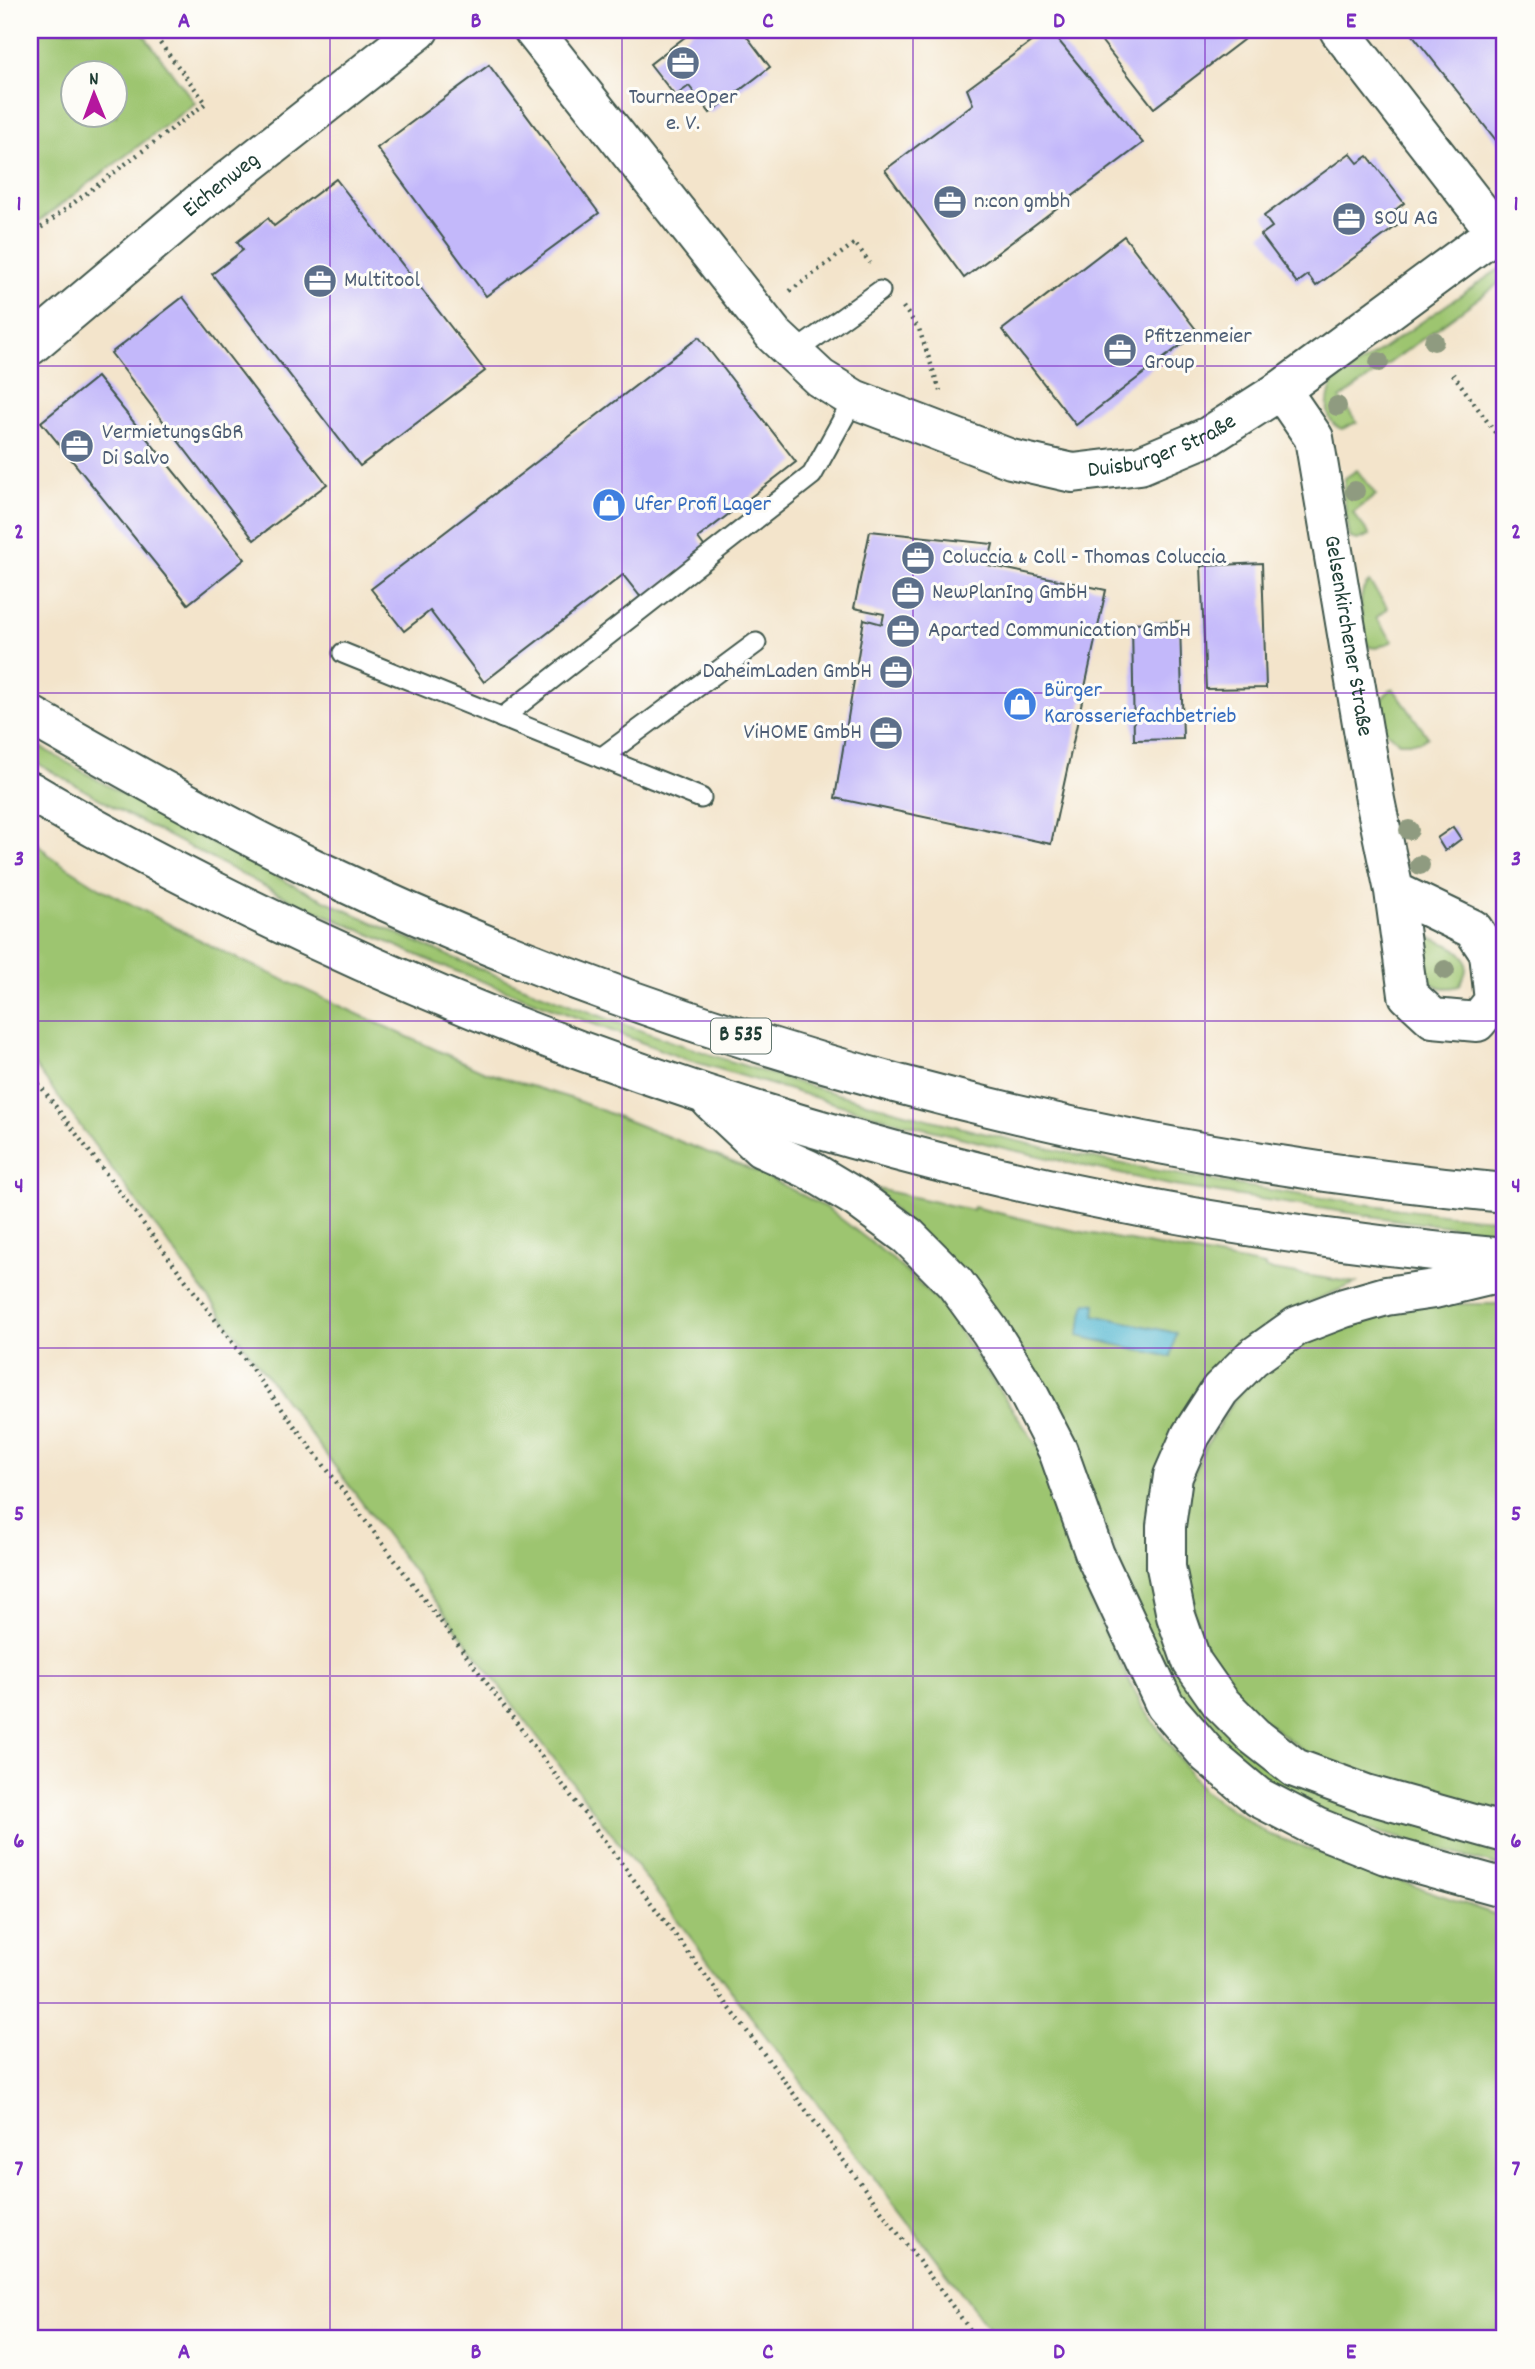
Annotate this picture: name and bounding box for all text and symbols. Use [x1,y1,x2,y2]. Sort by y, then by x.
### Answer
text: A [178,6,190,39]
text: B [471,6,482,39]
text: C [762,6,774,39]
text: D [1053,6,1065,39]
text: E [1346,6,1357,39]
office icon: TourneeOper e. V. [664,44,702,82]
north arrow [60,60,130,130]
text: N [89,67,99,94]
place label: TourneeOper e. V. [628,82,738,141]
street label: Eichenweg [176,145,267,226]
office icon: n:con gmbh [931,183,969,221]
place label: n:con gmbh [974,186,1070,219]
text: 1 [16,189,22,222]
text: 1 [1513,189,1519,222]
office icon: SOU AG [1330,200,1368,238]
place label: SOU AG [1374,203,1438,236]
office icon: Multitool [301,262,339,300]
place label: Multitool [344,265,421,298]
place label: Pfitzenmeier Group [1144,321,1252,380]
office icon: Pfitzenmeier Group [1101,331,1139,369]
street label: Duisburger Straße [1086,406,1243,488]
place label: VermietungsGbR Di Salvo [102,417,243,476]
office icon: VermietungsGbR Di Salvo [58,427,96,465]
shop icon: Ufer Profi Lager [590,486,628,524]
place label: Ufer Profi Lager [634,489,772,522]
text: 2 [14,517,24,550]
text: 2 [1511,517,1521,550]
street label: Gelsenkirchener Straße [1314,533,1381,739]
office icon: Coluccia & Coll - Thomas Coluccia [899,539,937,577]
place label: Coluccia & Coll - Thomas Coluccia [942,542,1227,575]
office icon: NewPlanIng GmbH [889,574,927,612]
place label: NewPlanIng GmbH [932,577,1088,610]
office icon: Aparted Communication GmbH [884,612,922,650]
place label: Aparted Communication GmbH [928,615,1191,648]
office icon: DaheimLaden GmbH [877,653,915,691]
place label: DaheimLaden GmbH [703,656,872,689]
place label: Bürger Karosseriefachbetrieb [1044,675,1237,734]
shop icon: Bürger Karosseriefachbetrieb [1001,685,1039,723]
office icon: ViHOME GmbH [867,714,905,752]
place label: ViHOME GmbH [743,717,862,750]
text: 3 [14,844,24,877]
text: 3 [1511,844,1521,877]
road number: B 535 [711,1018,771,1054]
text: 4 [14,1171,24,1204]
text: 4 [1511,1171,1521,1204]
text: 5 [14,1499,24,1532]
text: 5 [1511,1499,1521,1532]
text: 6 [13,1826,25,1859]
text: 6 [1510,1826,1522,1859]
text: 7 [15,2154,24,2187]
text: 7 [1512,2154,1521,2187]
text: A [178,2337,190,2369]
text: B [471,2337,482,2369]
text: C [762,2337,774,2369]
text: D [1053,2337,1065,2369]
text: E [1346,2337,1357,2369]

